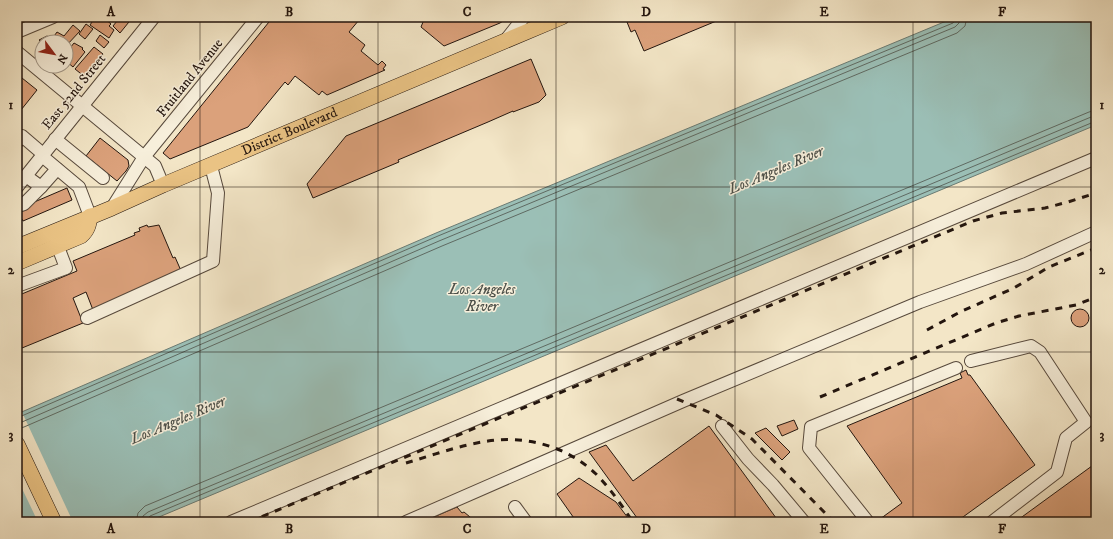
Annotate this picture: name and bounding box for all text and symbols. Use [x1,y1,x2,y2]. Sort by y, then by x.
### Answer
text: A [106,4,116,20]
text: B [285,4,293,20]
text: C [463,4,472,20]
text: D [641,4,651,20]
text: E [819,4,829,20]
text: F [998,4,1007,20]
north arrow [34,34,74,74]
street label: Fruitland Avenue [153,35,227,121]
street label: East 52nd Street [38,50,110,134]
text: N [53,51,70,66]
text: 1 [9,97,14,113]
text: 1 [1100,97,1105,113]
street label: District Boulevard [239,104,340,160]
water label: Los Angeles River [725,141,828,199]
text: 2 [8,262,15,278]
text: 2 [1099,262,1106,278]
water label: Los Angeles River [448,280,516,316]
water label: Los Angeles River [127,391,230,449]
text: 3 [9,427,14,443]
text: 3 [1100,427,1105,443]
text: A [106,521,116,537]
text: B [285,521,293,537]
text: C [463,521,472,537]
text: D [641,521,651,537]
text: E [819,521,829,537]
text: F [998,521,1007,537]

